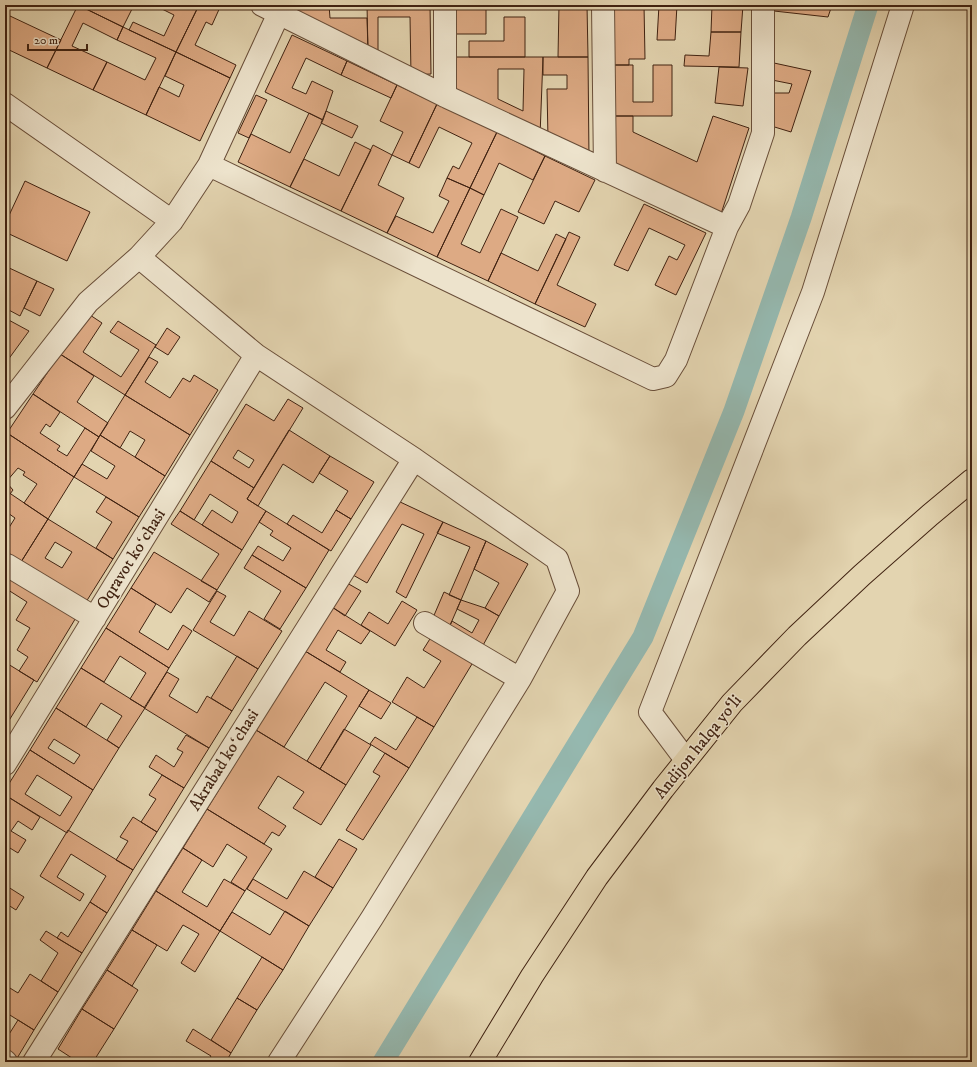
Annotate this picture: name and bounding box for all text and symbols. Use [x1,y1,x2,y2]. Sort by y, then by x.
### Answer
scale bar [28,26,87,52]
text: 20 m [34,33,58,48]
street label: Oqravot koʻchasi [91,505,171,613]
street label: Andijon halqa yo‘li [649,690,747,804]
street label: Akrabad koʻchasi [184,705,264,815]

